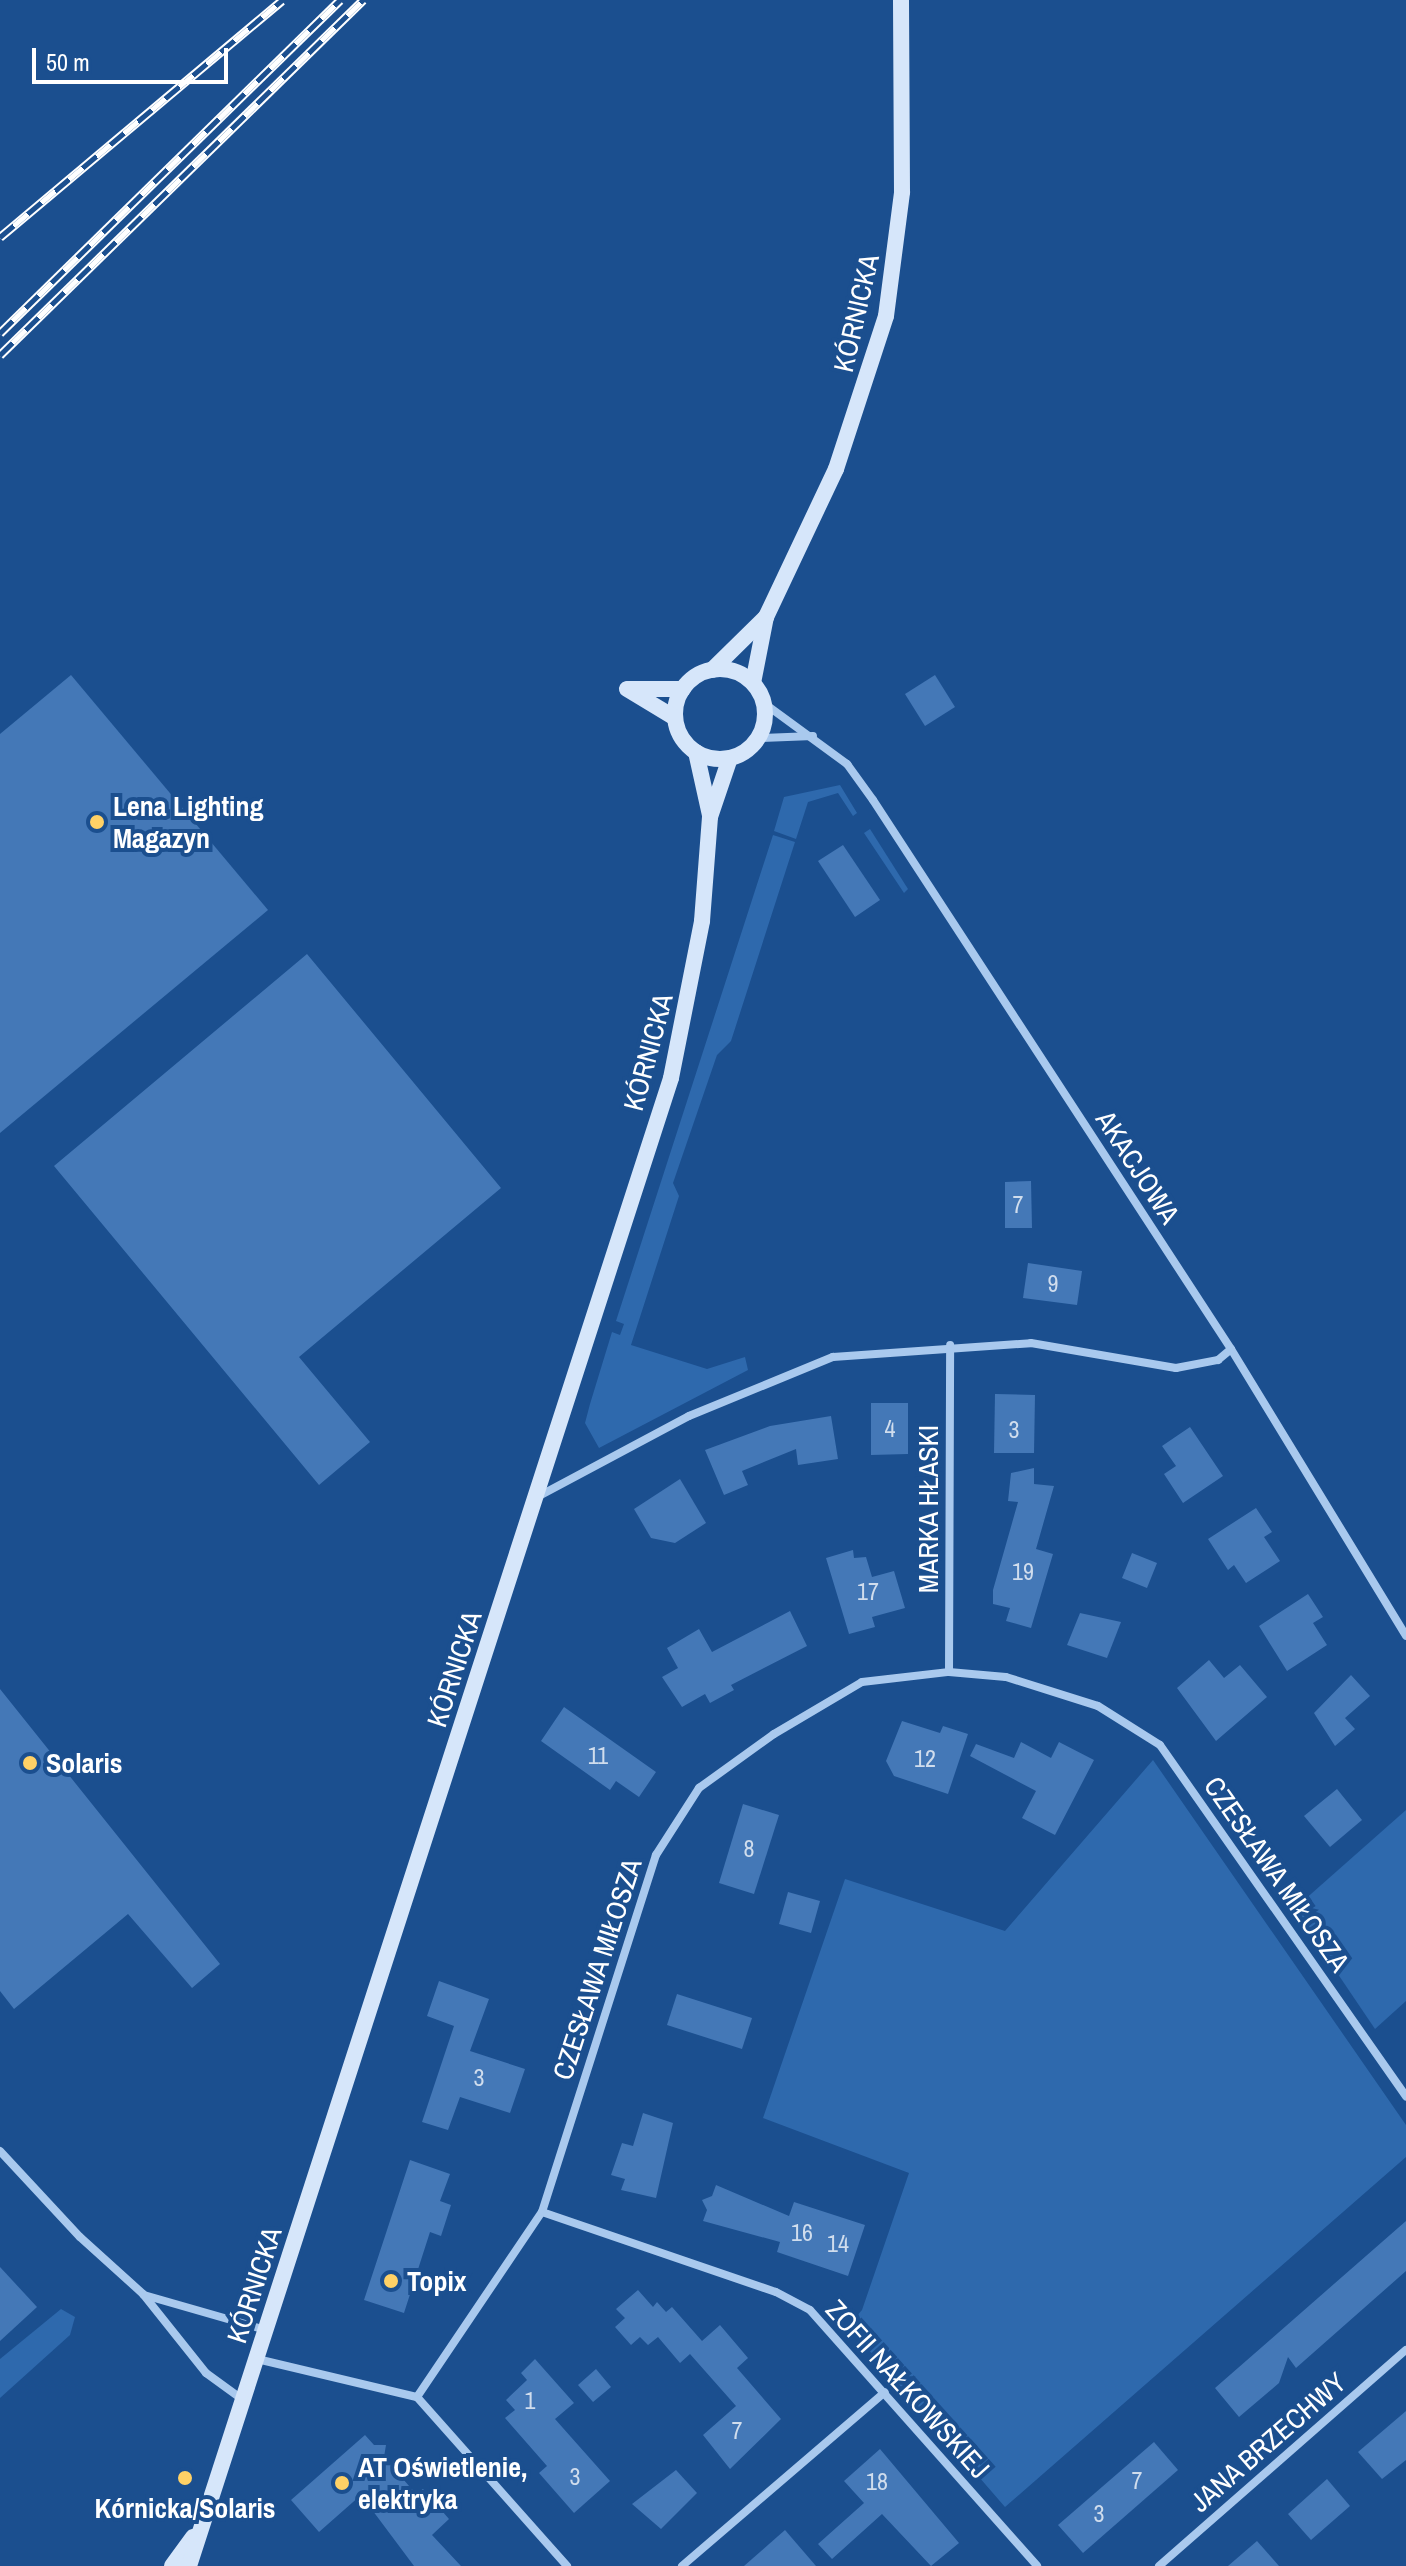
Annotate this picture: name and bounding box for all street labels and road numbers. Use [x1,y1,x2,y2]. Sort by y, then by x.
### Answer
street label: KÓRNICKA [826,251,886,375]
street label: KÓRNICKA [616,990,680,1114]
street label: AKACJOWA [1089,1104,1187,1230]
street label: MARKA HŁASKI [911,1424,945,1594]
street label: KÓRNICKA [419,1607,489,1731]
street label: CZESŁAWA MIŁOSZA [1197,1769,1357,1979]
street label: CZESŁAWA MIŁOSZA [545,1854,649,2084]
street label: KÓRNICKA [219,2223,289,2347]
street label: ZOFII NAŁKOWSKIEJ [819,2293,997,2485]
street label: JANA BRZECHWY [1183,2365,1353,2519]

